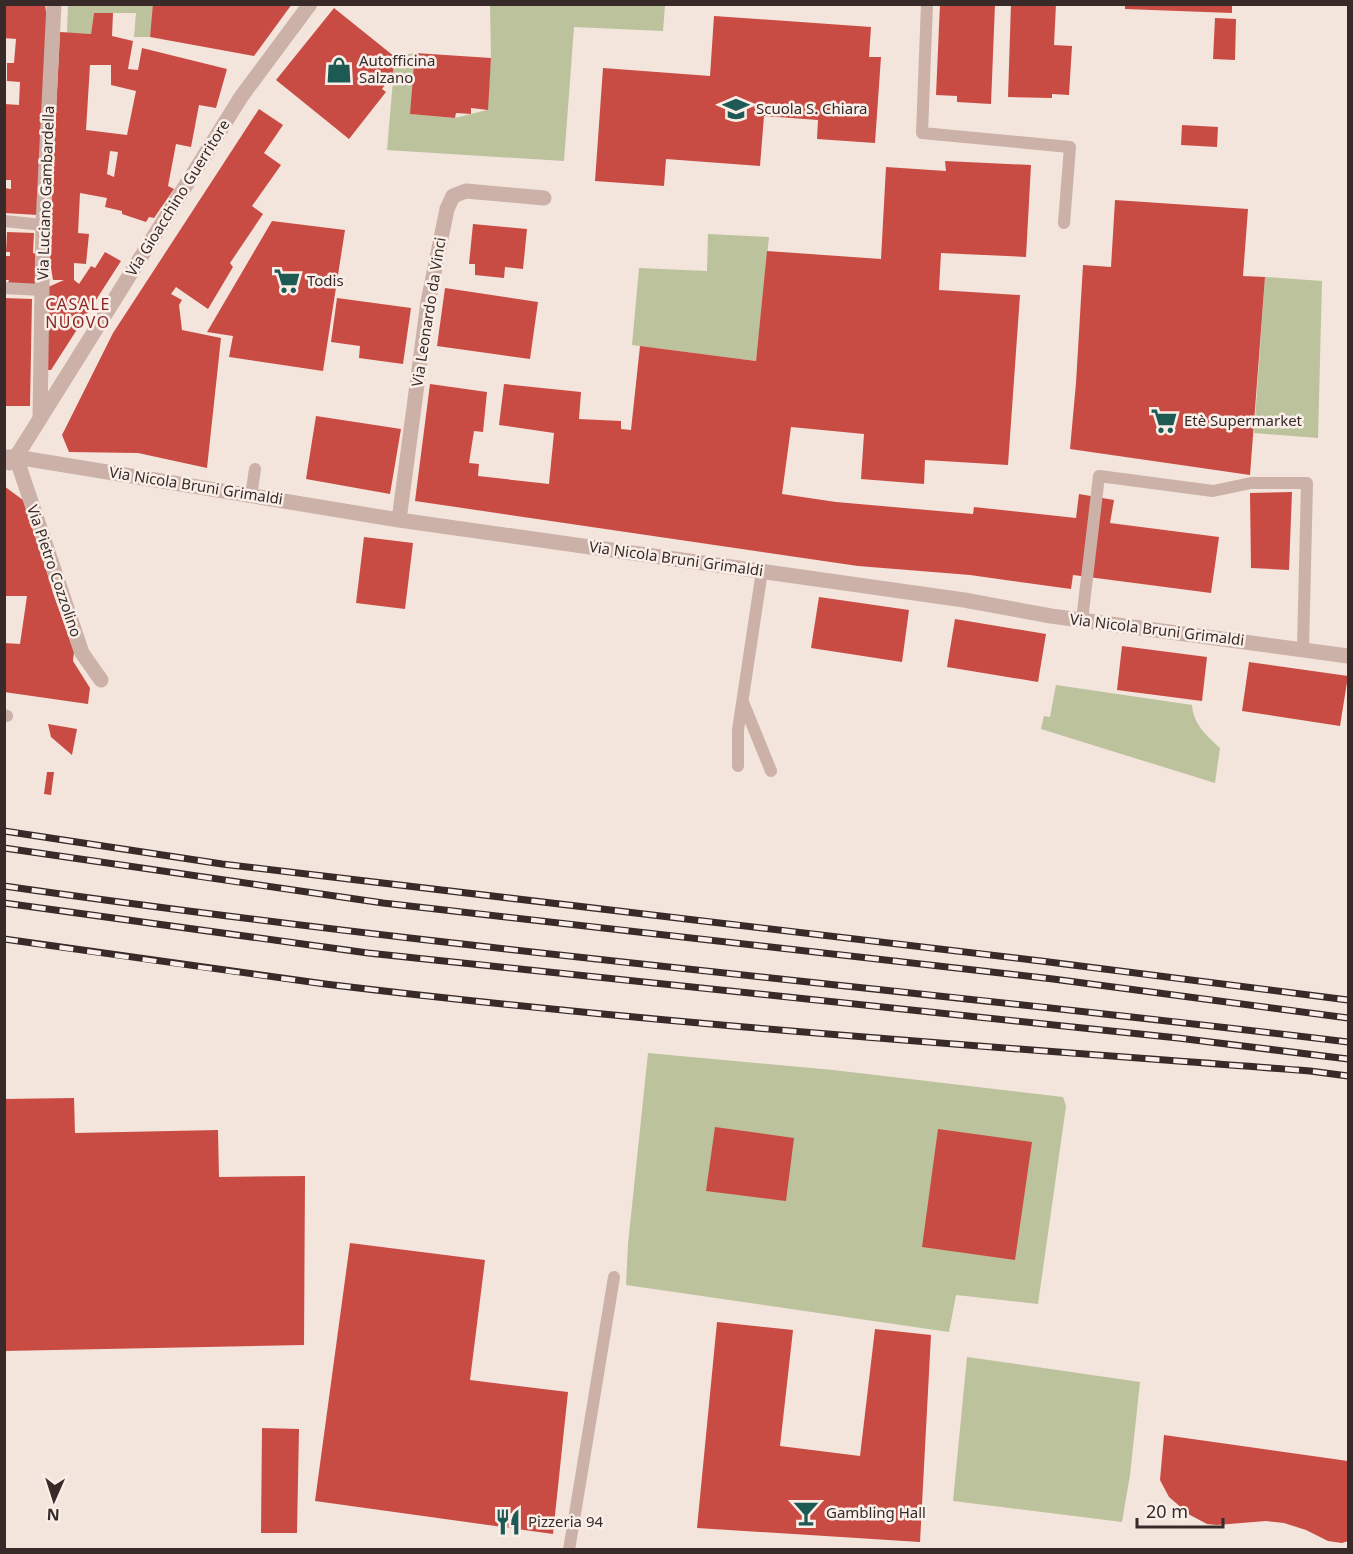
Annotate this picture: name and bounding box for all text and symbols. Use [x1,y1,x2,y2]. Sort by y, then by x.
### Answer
place label: Autofficina Salzano [359,50,435,87]
shop icon: Autofficina Salzano [324,55,354,85]
school or university icon: Scuola S. Chiara [721,94,751,124]
place label: Scuola S. Chiara [756,98,867,118]
street label: Via Luciano Gambardella [32,105,58,281]
street label: Via Gioacchino Guerritore [121,115,234,280]
street label: Via Leonardo da Vinci [406,236,450,388]
supermarket icon: Todis [272,266,302,296]
place label: Todis [307,270,344,290]
district label: CASALE NUOVO [45,293,111,333]
supermarket icon: Etè Supermarket [1149,406,1179,436]
place label: Etè Supermarket [1184,410,1303,430]
street label: Via Nicola Bruni Grimaldi [108,461,284,509]
street label: Via Pietro Cozzolino [23,502,87,639]
street label: Via Nicola Bruni Grimaldi [588,536,764,580]
street label: Via Nicola Bruni Grimaldi [1069,608,1245,650]
north arrow [24,1470,84,1530]
scale bar [1137,1491,1222,1529]
bar icon: Gambling Hall [791,1498,821,1528]
text: 20 m [1146,1499,1188,1523]
place label: Gambling Hall [826,1502,926,1522]
text: N [46,1504,60,1526]
restaurant icon: Pizzeria 94 [493,1507,523,1537]
place label: Pizzeria 94 [528,1511,603,1531]

